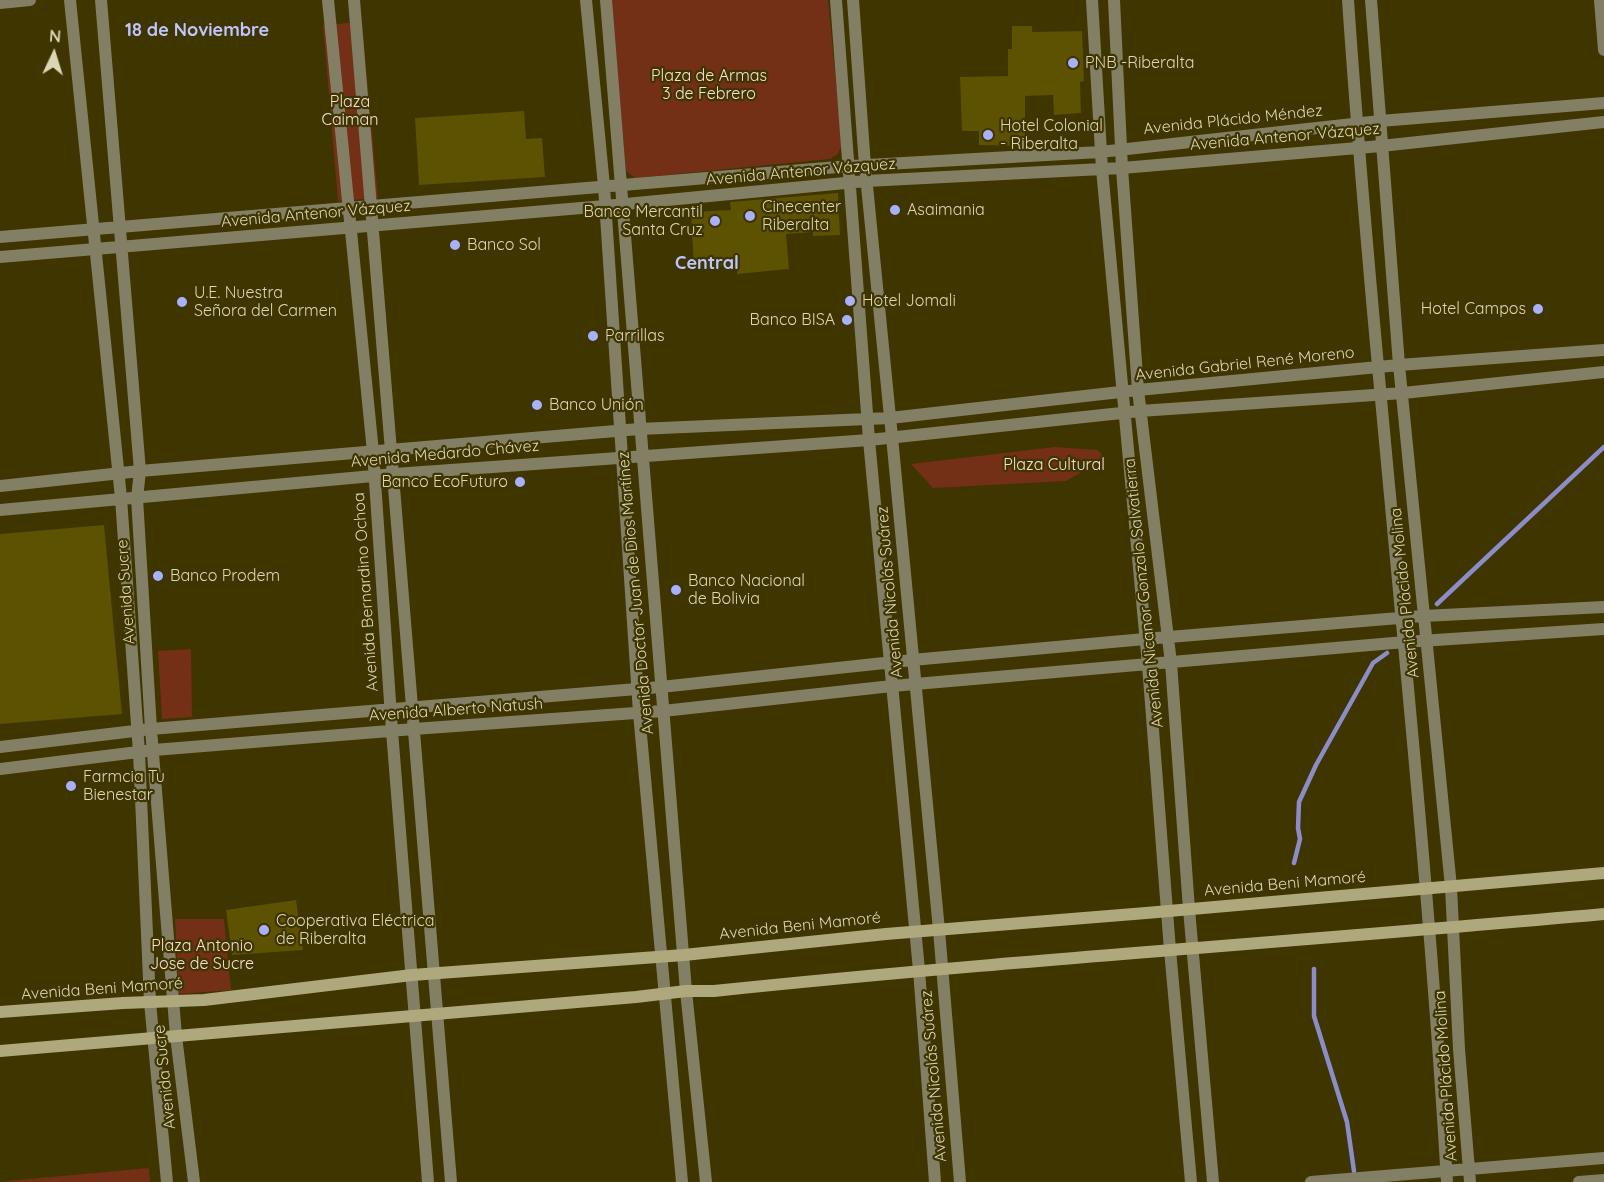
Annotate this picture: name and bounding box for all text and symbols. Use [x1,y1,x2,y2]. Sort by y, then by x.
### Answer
district label: 18 de Noviembre [125,20,269,42]
north arrow [24,24,84,84]
text: N [49,26,62,46]
place label: PNB -Riberalta [1085,53,1195,73]
marker: PNB -Riberalta [1066,56,1080,70]
park label: Plaza de Armas 3 de Febrero [651,66,767,104]
park label: Plaza Caiman [321,92,379,130]
street label: Avenida Plácido Méndez [1142,101,1324,139]
place label: Hotel Colonial - Riberalta [1000,116,1103,154]
street label: Avenida Antenor Vázquez [1189,119,1381,155]
marker: Hotel Colonial - Riberalta [981,128,995,142]
street label: Avenida Antenor Vázquez [705,154,897,190]
street label: Avenida Antenor Vázquez [220,196,412,232]
place label: Cinecenter Riberalta [762,197,841,235]
place label: Asaimania [907,200,985,220]
place label: Banco Mercantil Santa Cruz [583,202,703,240]
marker: Asaimania [888,203,902,217]
marker: Cinecenter Riberalta [743,209,757,223]
marker: Banco Mercantil Santa Cruz [708,214,722,228]
place label: Banco Sol [467,235,541,255]
marker: Banco Sol [448,238,462,252]
district label: Central [675,253,739,275]
place label: U.E. Nuestra Señora del Carmen [194,283,337,321]
place label: Hotel Jomali [862,291,956,311]
marker: Hotel Jomali [843,294,857,308]
marker: U.E. Nuestra Señora del Carmen [175,295,189,309]
place label: Hotel Campos [1421,299,1526,319]
marker: Hotel Campos [1531,302,1545,316]
place label: Banco BISA [750,310,835,330]
marker: Banco BISA [840,313,854,327]
place label: Parrillas [605,326,664,346]
marker: Parrillas [586,329,600,343]
street label: Avenida Gabriel René Moreno [1135,343,1355,385]
place label: Banco Unión [549,395,644,415]
marker: Banco Unión [530,398,544,412]
street label: Avenida Medardo Chávez [350,436,540,472]
street label: Avenida Doctor Juan de Dios Martínez [614,451,658,735]
park label: Plaza Cultural [1003,455,1105,475]
street label: Avenida Nicanor Gonzalo Salvatierra [1120,457,1168,729]
place label: Banco EcoFuturo [381,472,508,492]
marker: Banco EcoFuturo [513,475,527,489]
street label: Avenida Bernardino Ochoa [349,492,383,692]
street label: Avenida Nicolás Suárez [873,505,907,679]
street label: Avenida Plácido Molina [1387,507,1423,679]
street label: Avenida Sucre [113,539,139,645]
place label: Banco Prodem [170,566,280,586]
marker: Banco Prodem [151,569,165,583]
place label: Banco Nacional de Bolivia [688,571,805,609]
marker: Banco Nacional de Bolivia [669,583,683,597]
street label: Avenida Alberto Natush [368,694,544,726]
place label: Farmcia Tu Bienestar [83,767,165,805]
marker: Farmcia Tu Bienestar [64,779,78,793]
street label: Avenida Beni Mamoré [1203,867,1367,901]
street label: Avenida Beni Mamoré [718,908,882,944]
place label: Cooperativa Eléctrica de Riberalta [276,911,434,949]
marker: Cooperativa Eléctrica de Riberalta [257,923,271,937]
park label: Plaza Antonio Jose de Sucre [150,936,254,974]
street label: Avenida Beni Mamoré [20,974,184,1004]
street label: Avenida Nicolás Suárez [917,989,951,1163]
street label: Avenida Plácido Molina [1430,990,1462,1162]
street label: Avenida Sucre [150,1024,180,1130]

